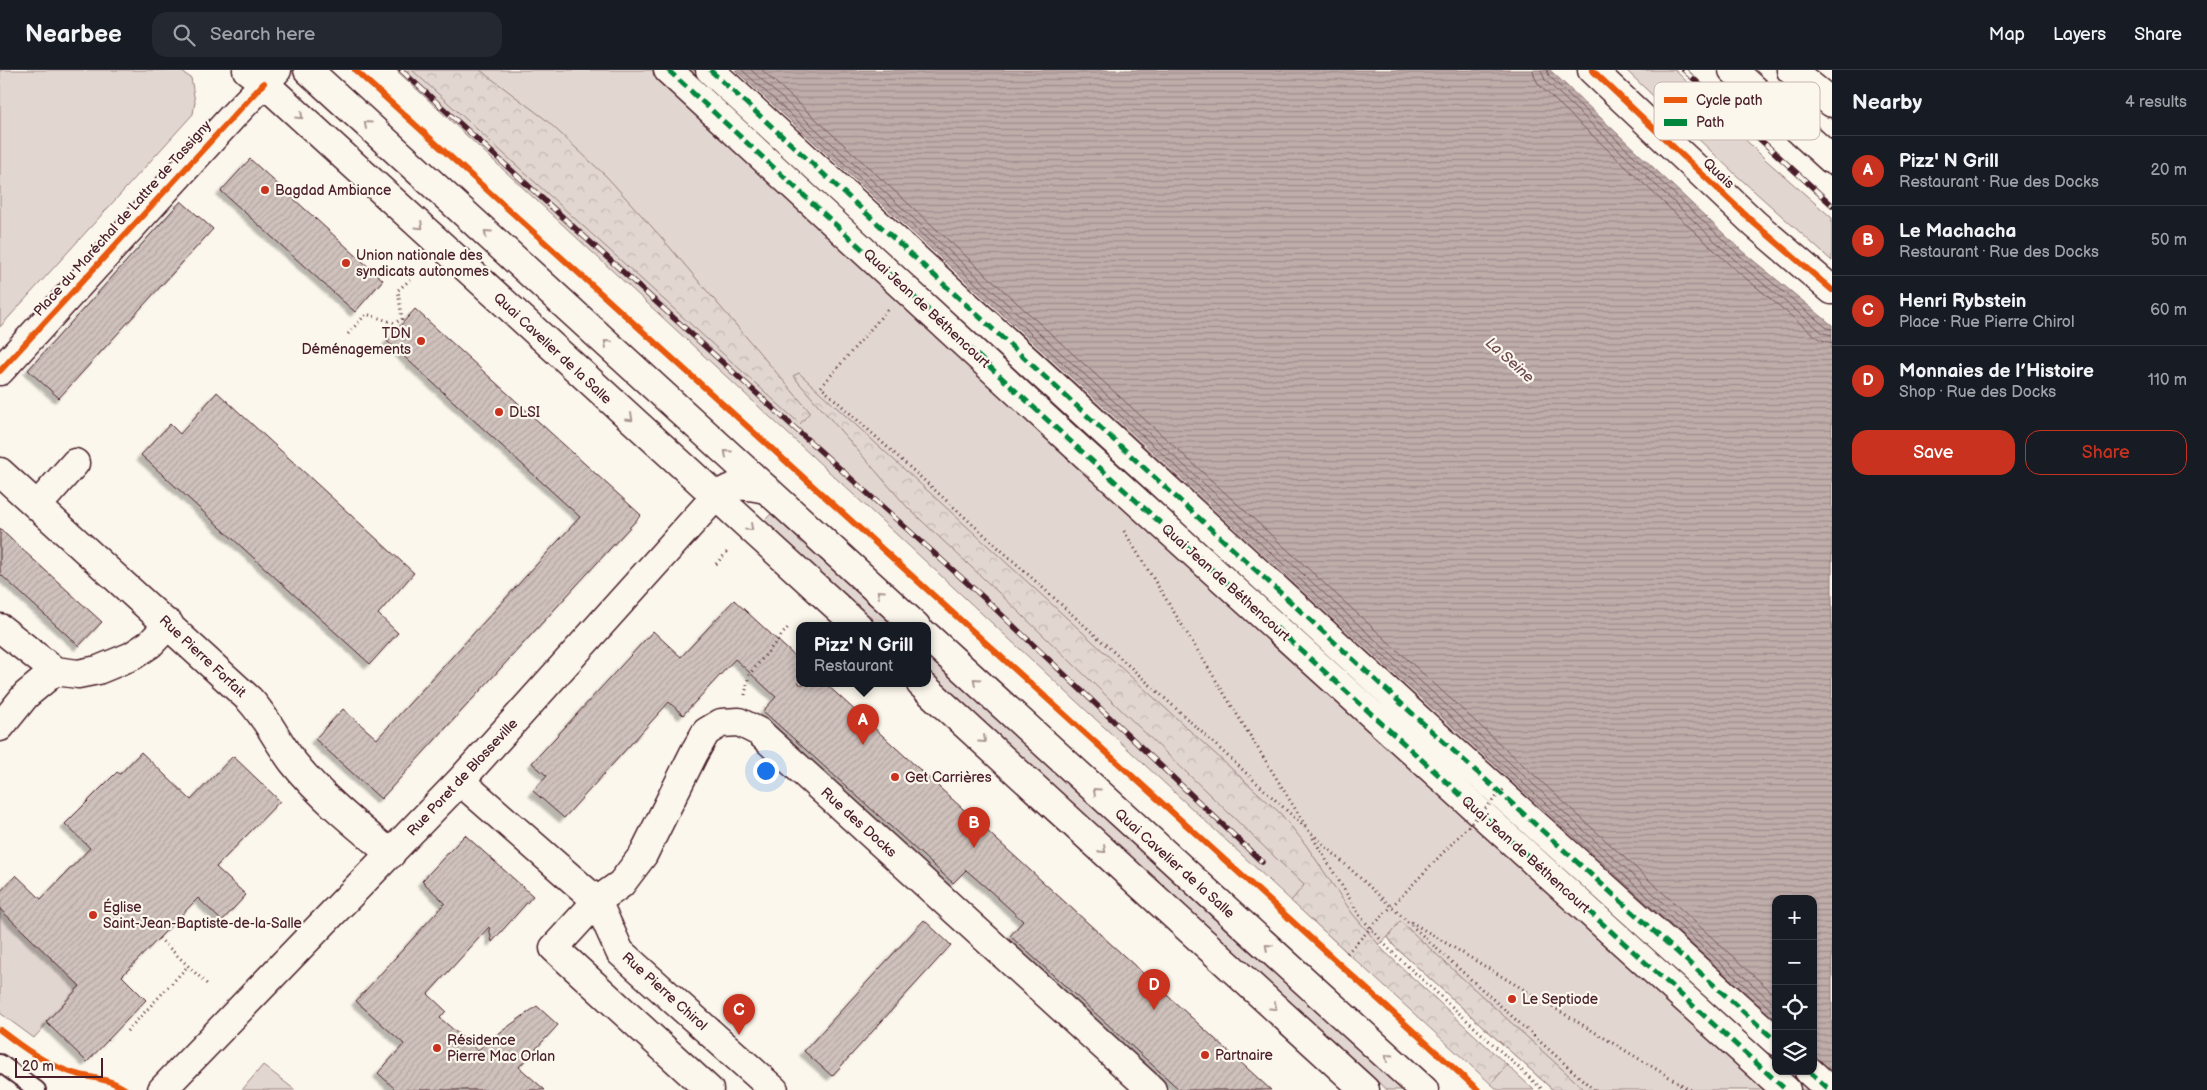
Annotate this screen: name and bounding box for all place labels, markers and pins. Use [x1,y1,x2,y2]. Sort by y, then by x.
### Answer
place label: Bagdad Ambiance [275,182,391,199]
marker: Bagdad Ambiance [259,184,271,196]
place label: Union nationale des syndicats autonomes [356,247,489,280]
marker: Union nationale des syndicats autonomes [340,257,352,269]
place label: TDN Déménagements [301,325,411,358]
marker: TDN Déménagements [415,335,427,347]
place label: DLSI [509,404,540,421]
marker: DLSI [493,406,505,418]
pin: A [847,704,879,745]
place label: Get Carrières [905,769,992,786]
marker: Get Carrières [889,771,901,783]
pin: B [958,807,990,848]
place label: Église Saint-Jean-Baptiste-de-la-Salle [103,898,302,932]
marker: Église Saint-Jean-Baptiste-de-la-Salle [87,909,99,921]
pin: D [1138,969,1170,1010]
place label: Le Septiode [1522,991,1598,1008]
marker: Le Septiode [1506,993,1518,1005]
pin: C [723,994,755,1035]
place label: Résidence Pierre Mac Orlan [447,1032,555,1065]
marker: Résidence Pierre Mac Orlan [431,1042,443,1054]
place label: Partnaire [1215,1047,1273,1064]
marker: Partnaire [1199,1049,1211,1061]

